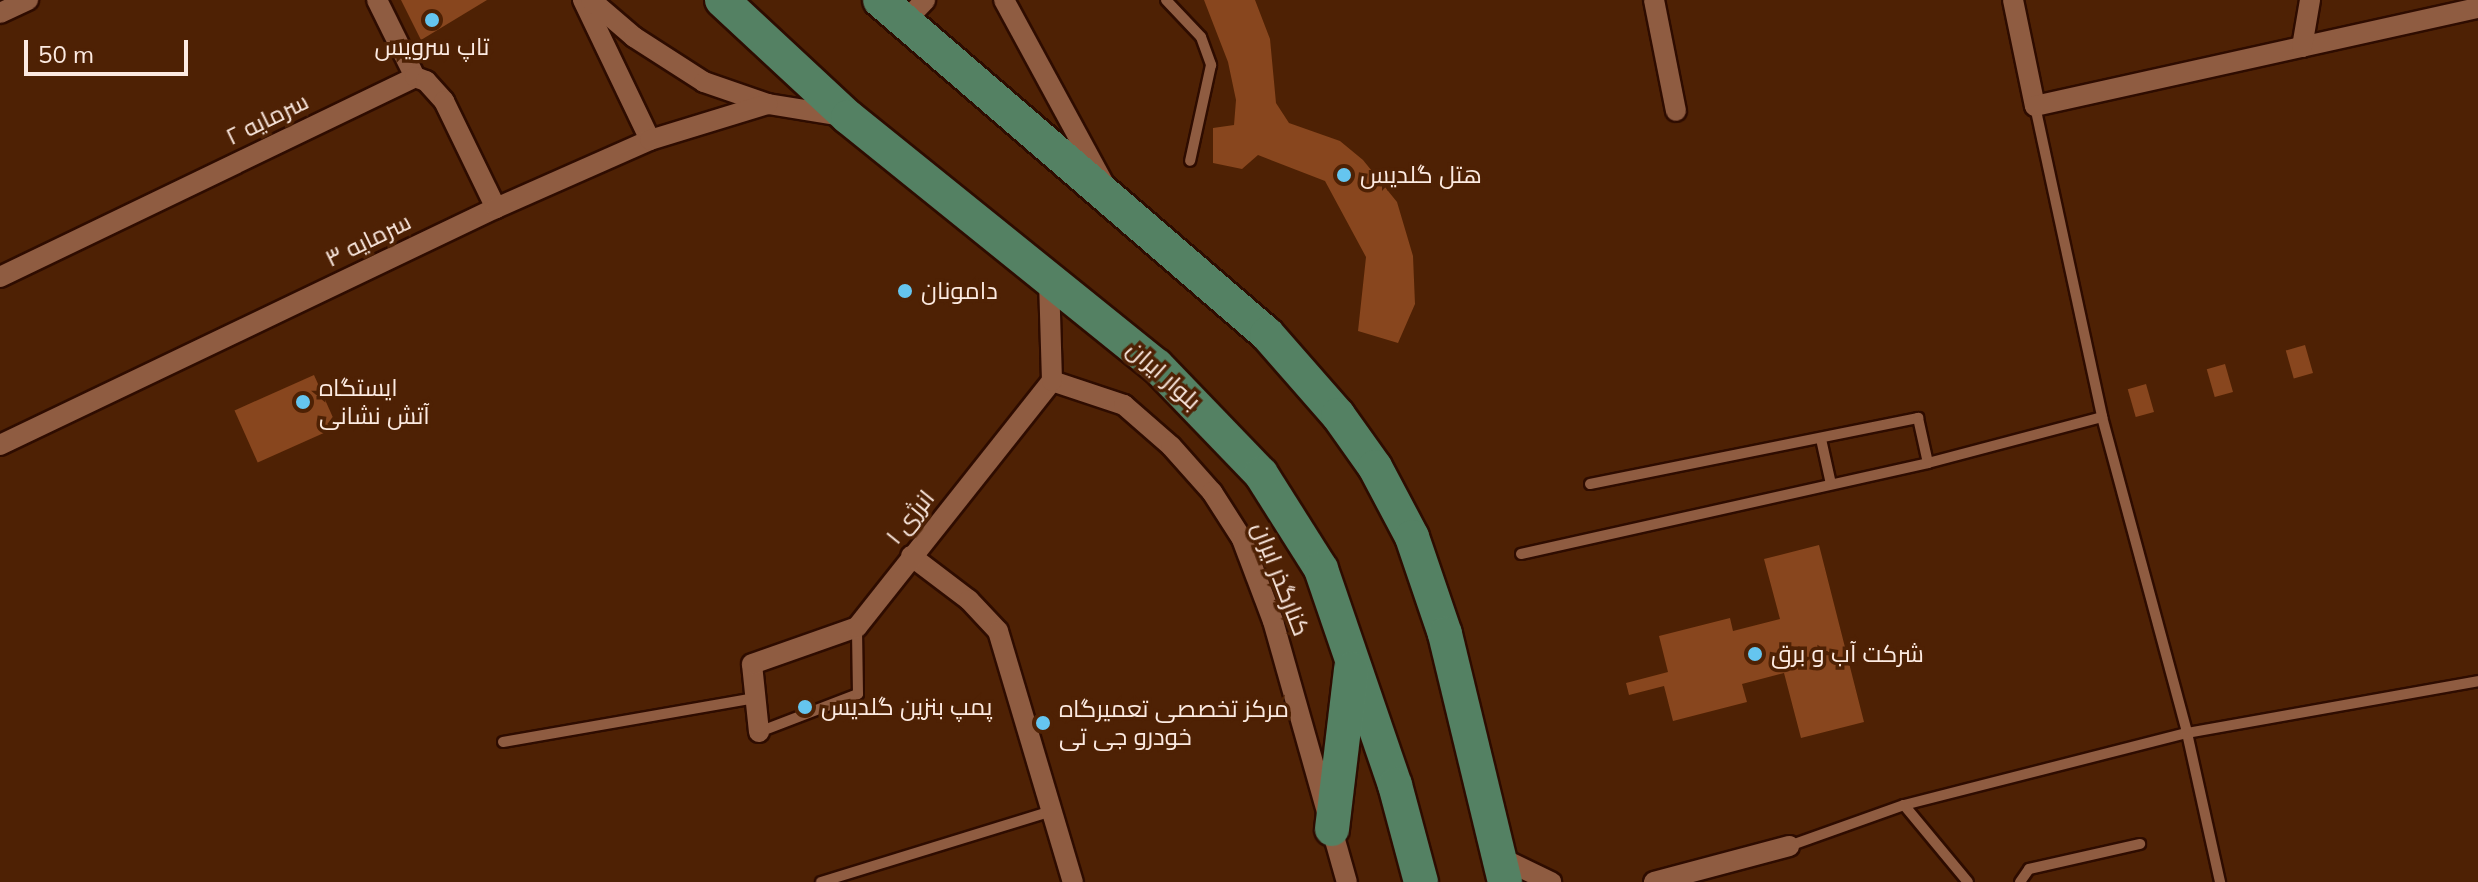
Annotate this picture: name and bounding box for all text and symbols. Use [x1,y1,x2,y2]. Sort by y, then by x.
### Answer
marker: تاپ سرویس [423,11,441,29]
scale bar [28,24,192,74]
place label: تاپ سرویس [375,33,489,61]
text: 50 m [38,39,94,69]
street label: سرمایه ۲ [221,87,313,151]
place label: هتل گلدیس [1360,161,1482,189]
marker: هتل گلدیس [1335,166,1353,184]
street label: سرمایه ۳ [320,207,416,273]
place label: دامونان [921,277,998,305]
marker: دامونان [896,282,914,300]
street label: بلوار ایران [1121,334,1207,416]
place label: ایستگاه آتش نشانی [319,374,430,430]
marker: ایستگاه آتش نشانی [294,393,312,411]
street label: انرژی ۱ [879,484,941,550]
street label: کنارگذر ایران [1246,518,1316,640]
place label: شرکت آب و برق [1771,640,1924,668]
marker: شرکت آب و برق [1746,645,1764,663]
place label: پمپ بنزین گلدیس [821,693,992,721]
place label: مرکز تخصصی تعمیرگاه خودرو جی تی [1059,695,1289,751]
marker: پمپ بنزین گلدیس [796,698,814,716]
marker: مرکز تخصصی تعمیرگاه خودرو جی تی [1034,714,1052,732]

